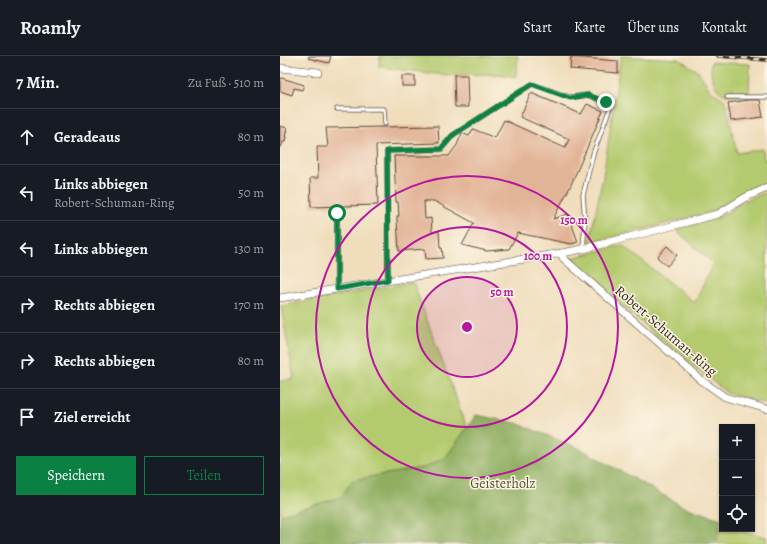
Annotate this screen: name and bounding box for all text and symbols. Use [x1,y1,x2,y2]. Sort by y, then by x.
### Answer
text: Roamly [20,15,80,41]
text: Start [523,18,552,37]
text: Karte [574,18,605,37]
text: Über uns [627,18,679,37]
text: Kontakt [701,18,747,37]
text: 7 Min. [16,71,60,94]
text: Zu Fuß · 510 m [188,74,264,91]
route end [597,93,615,111]
icon: ahead [16,126,38,148]
text: Geradeaus [54,127,120,147]
text: 80 m [237,128,264,145]
text: Links abbiegen [54,174,148,194]
icon: left [16,182,38,204]
text: 50 m [238,184,264,201]
text: Robert-Schuman-Ring [54,194,174,211]
route start [328,204,346,222]
text: 150 m [560,212,588,228]
icon: left [16,238,38,260]
text: Links abbiegen [54,239,148,259]
text: 130 m [234,240,264,257]
text: 100 m [524,248,552,264]
street label: Robert-Schuman-Ring [611,281,721,381]
text: 50 m [490,284,514,300]
icon: right [16,294,38,316]
text: Rechts abbiegen [54,295,155,315]
text: 170 m [234,296,264,313]
centre of rings [460,320,474,334]
icon: right [16,350,38,372]
text: Rechts abbiegen [54,351,155,371]
text: 80 m [237,352,264,369]
icon: arrive [16,406,38,428]
text: Ziel erreicht [54,407,130,427]
map controls [719,424,755,532]
button: + [719,424,755,460]
button: Speichern [16,456,136,495]
button: Teilen [144,456,264,495]
button: − [719,460,755,496]
park label: Geisterholz [470,474,536,493]
button: locate [719,496,755,532]

